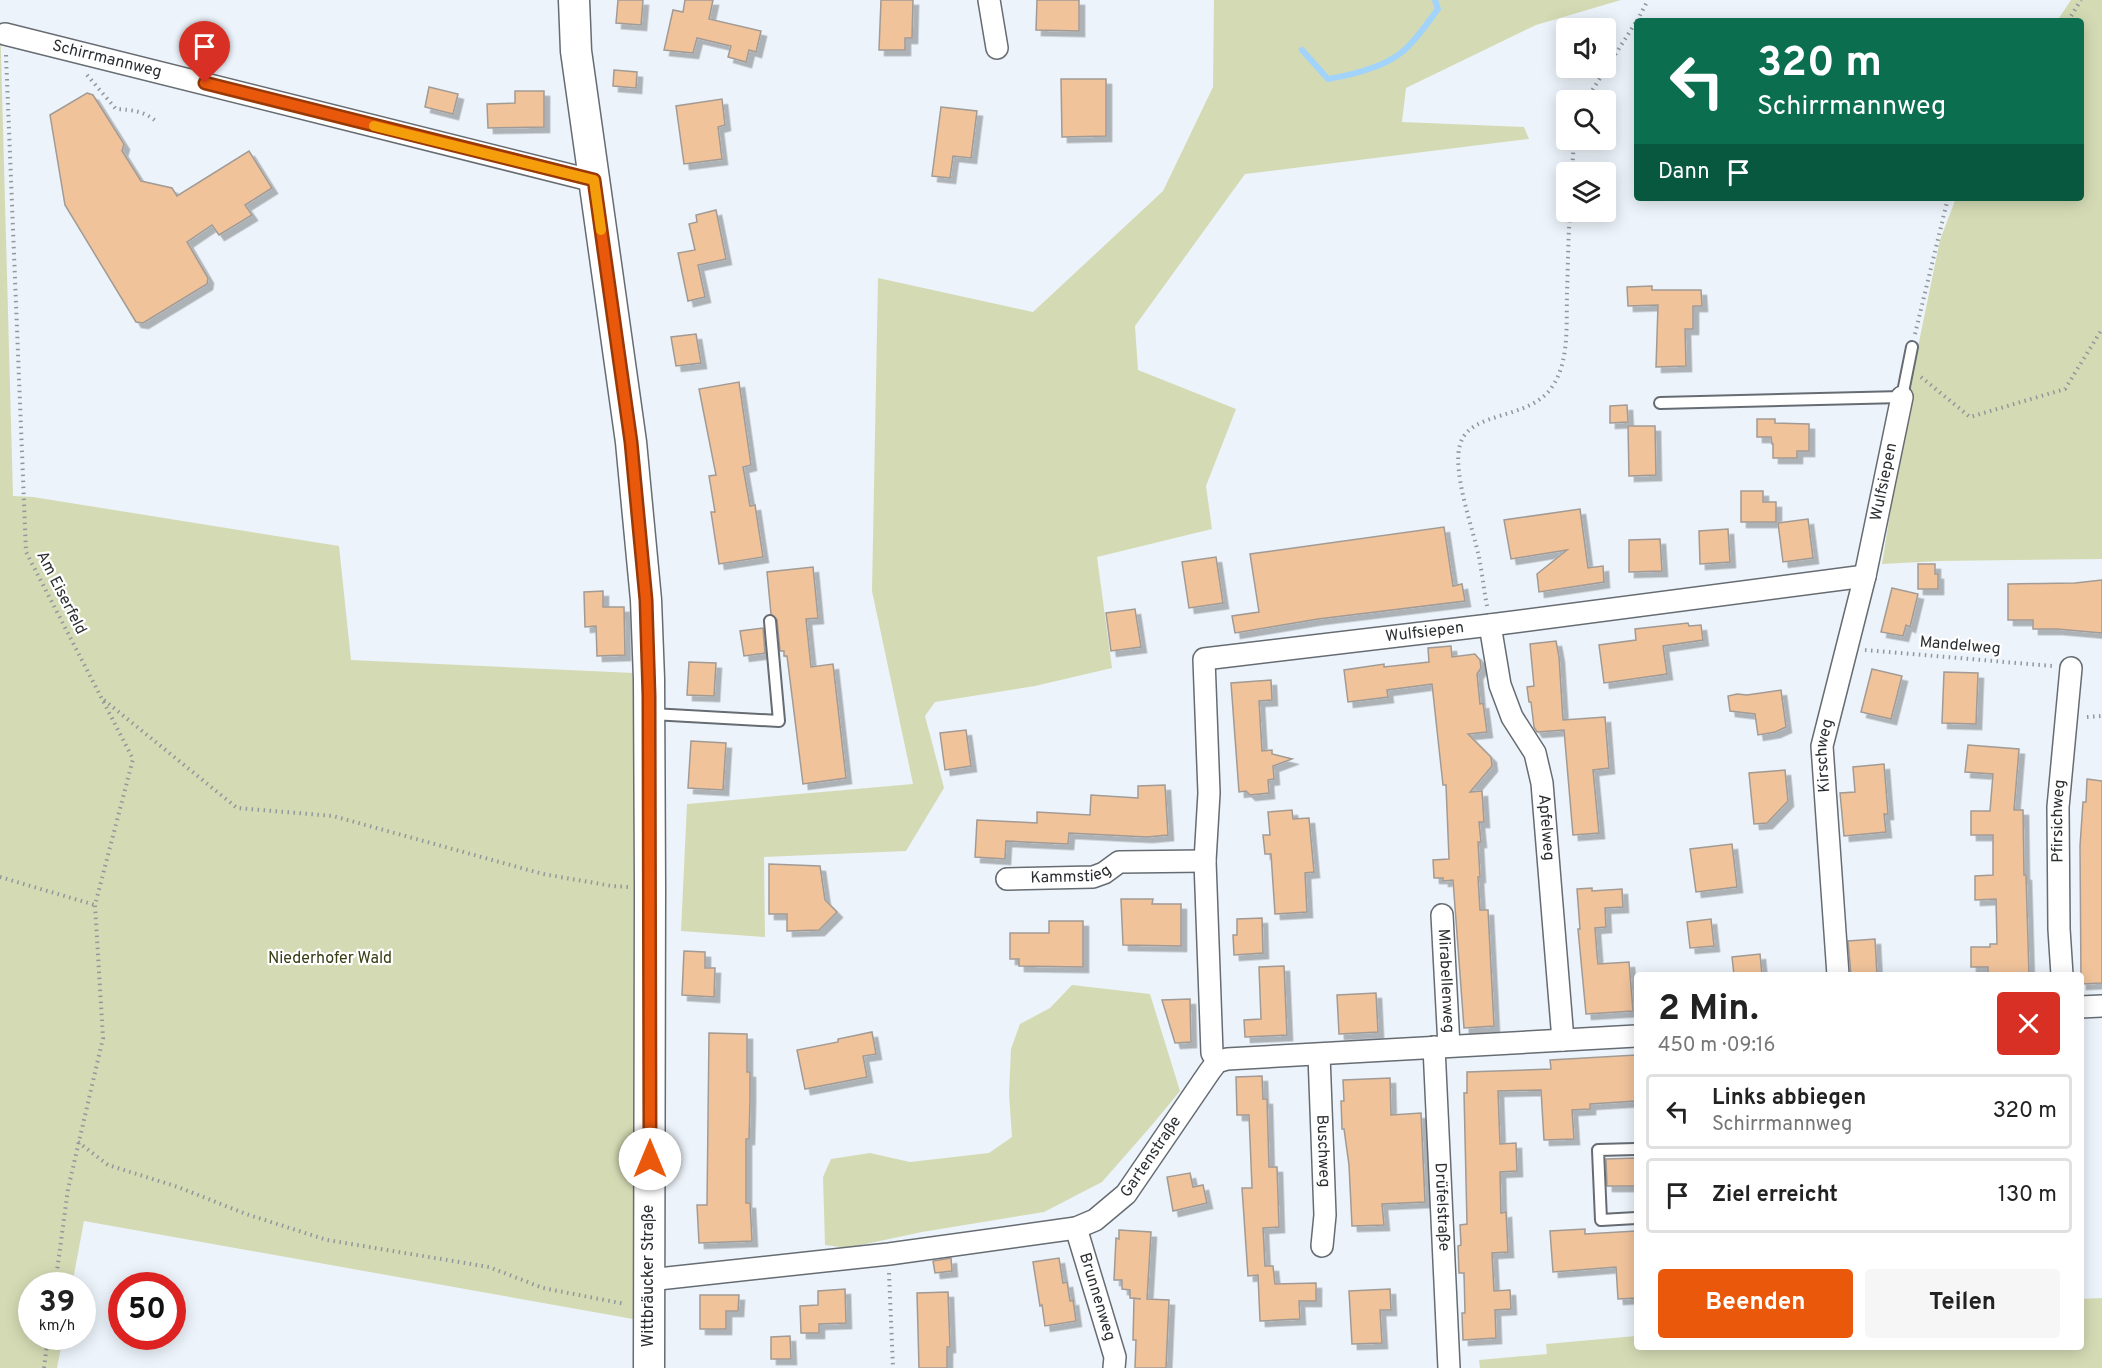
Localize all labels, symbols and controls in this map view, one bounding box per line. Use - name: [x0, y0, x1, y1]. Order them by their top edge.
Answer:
- map controls: [1556, 18, 1616, 222]
- button: sound: [1556, 18, 1616, 78]
- pin: [179, 21, 230, 83]
- icon: arrive: [188, 30, 221, 63]
- street label: Schirrmannweg: [50, 36, 164, 83]
- text: 320 m: [1757, 38, 1882, 91]
- icon: left: [1658, 42, 1736, 120]
- button: search: [1556, 90, 1616, 150]
- text: Schirrmannweg: [1757, 90, 1946, 124]
- icon: arrive: [1722, 156, 1755, 189]
- text: Dann: [1658, 159, 1710, 186]
- button: layers: [1556, 162, 1616, 222]
- street label: Wulfsiepen: [1867, 441, 1902, 523]
- street label: Am Eiserfeld: [31, 548, 91, 638]
- street label: Wulfsiepen: [1384, 618, 1465, 647]
- street label: Mandelweg: [1919, 632, 2001, 660]
- street label: Kirschweg: [1812, 717, 1838, 793]
- street label: Pfirsichweg: [2048, 779, 2071, 863]
- street label: Apfelweg: [1533, 793, 1558, 861]
- street label: Kammstieg: [1030, 861, 1116, 888]
- street label: Mirabellenweg: [1433, 928, 1458, 1034]
- park label: Niederhofer Wald: [268, 949, 392, 969]
- text: 2 Min.: [1658, 987, 1759, 1033]
- button: close: [1997, 992, 2060, 1055]
- text: 450 m · 09:16: [1658, 1033, 1775, 1059]
- text: Links abbiegen: [1712, 1085, 1866, 1112]
- icon: left: [1661, 1095, 1694, 1128]
- text: 320 m: [1993, 1098, 2057, 1125]
- street label: Gartenstraße: [1116, 1112, 1186, 1202]
- text: Schirrmannweg: [1712, 1112, 1852, 1138]
- street label: Buschweg: [1311, 1114, 1334, 1188]
- position arrow: [618, 1127, 682, 1191]
- street label: Drüfelstraße: [1429, 1162, 1454, 1252]
- icon: arrive: [1661, 1179, 1694, 1212]
- text: Ziel erreicht: [1712, 1182, 1838, 1209]
- text: 130 m: [1998, 1182, 2057, 1209]
- street label: Wittbräucker Straße: [639, 1205, 659, 1347]
- street label: Brunnenweg: [1074, 1250, 1120, 1343]
- button: Beenden: [1658, 1269, 1853, 1338]
- button: Teilen: [1865, 1269, 2060, 1338]
- speed limit sign: 50: [108, 1272, 186, 1350]
- text: 39: [39, 1285, 75, 1322]
- text: km/h: [39, 1317, 75, 1336]

